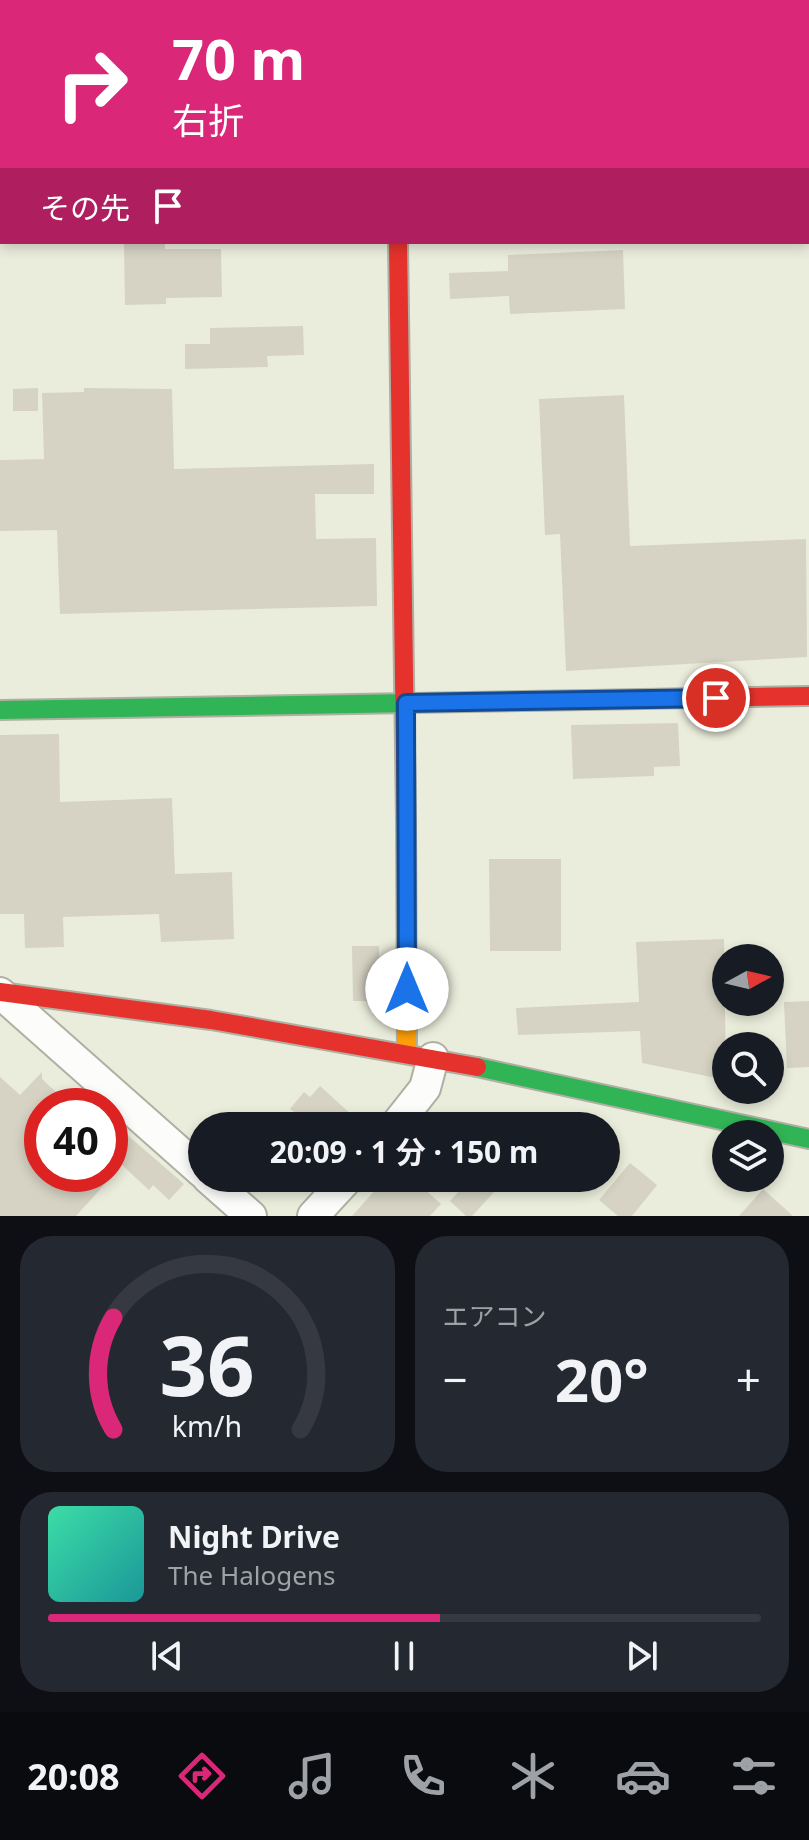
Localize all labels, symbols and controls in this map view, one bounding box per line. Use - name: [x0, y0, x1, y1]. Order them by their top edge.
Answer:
- text: 70 m: [172, 20, 305, 96]
- icon: right: [40, 32, 144, 136]
- text: 右折: [172, 96, 244, 145]
- icon: arrive: [146, 184, 190, 228]
- text: その先: [40, 187, 130, 228]
- pin: [682, 664, 750, 732]
- icon: arrive: [694, 676, 738, 720]
- north arrow: [712, 944, 784, 1016]
- map controls: [712, 944, 784, 1192]
- position arrow: [365, 947, 449, 1031]
- button: search: [712, 1032, 784, 1104]
- speed limit sign: 40: [24, 1088, 128, 1192]
- button: layers: [712, 1120, 784, 1192]
- text: 20:09 · 1 分 · 150 m: [270, 1131, 538, 1172]
- text: エアコン: [443, 1298, 547, 1334]
- text: 36: [160, 1307, 255, 1420]
- text: 20°: [555, 1338, 649, 1420]
- text: −: [443, 1349, 468, 1409]
- text: +: [736, 1349, 761, 1409]
- text: km/h: [172, 1406, 242, 1445]
- text: Night Drive: [168, 1516, 340, 1557]
- text: The Halogens: [168, 1557, 335, 1593]
- icon: previous: [145, 1634, 189, 1678]
- icon: pause: [382, 1634, 426, 1678]
- icon: next: [620, 1634, 664, 1678]
- icon: directions: [174, 1748, 230, 1804]
- icon: music: [284, 1748, 340, 1804]
- icon: phone: [395, 1748, 451, 1804]
- icon: climate: [505, 1748, 561, 1804]
- icon: car: [615, 1748, 671, 1804]
- icon: filters: [726, 1748, 782, 1804]
- text: 20:08: [27, 1752, 120, 1801]

